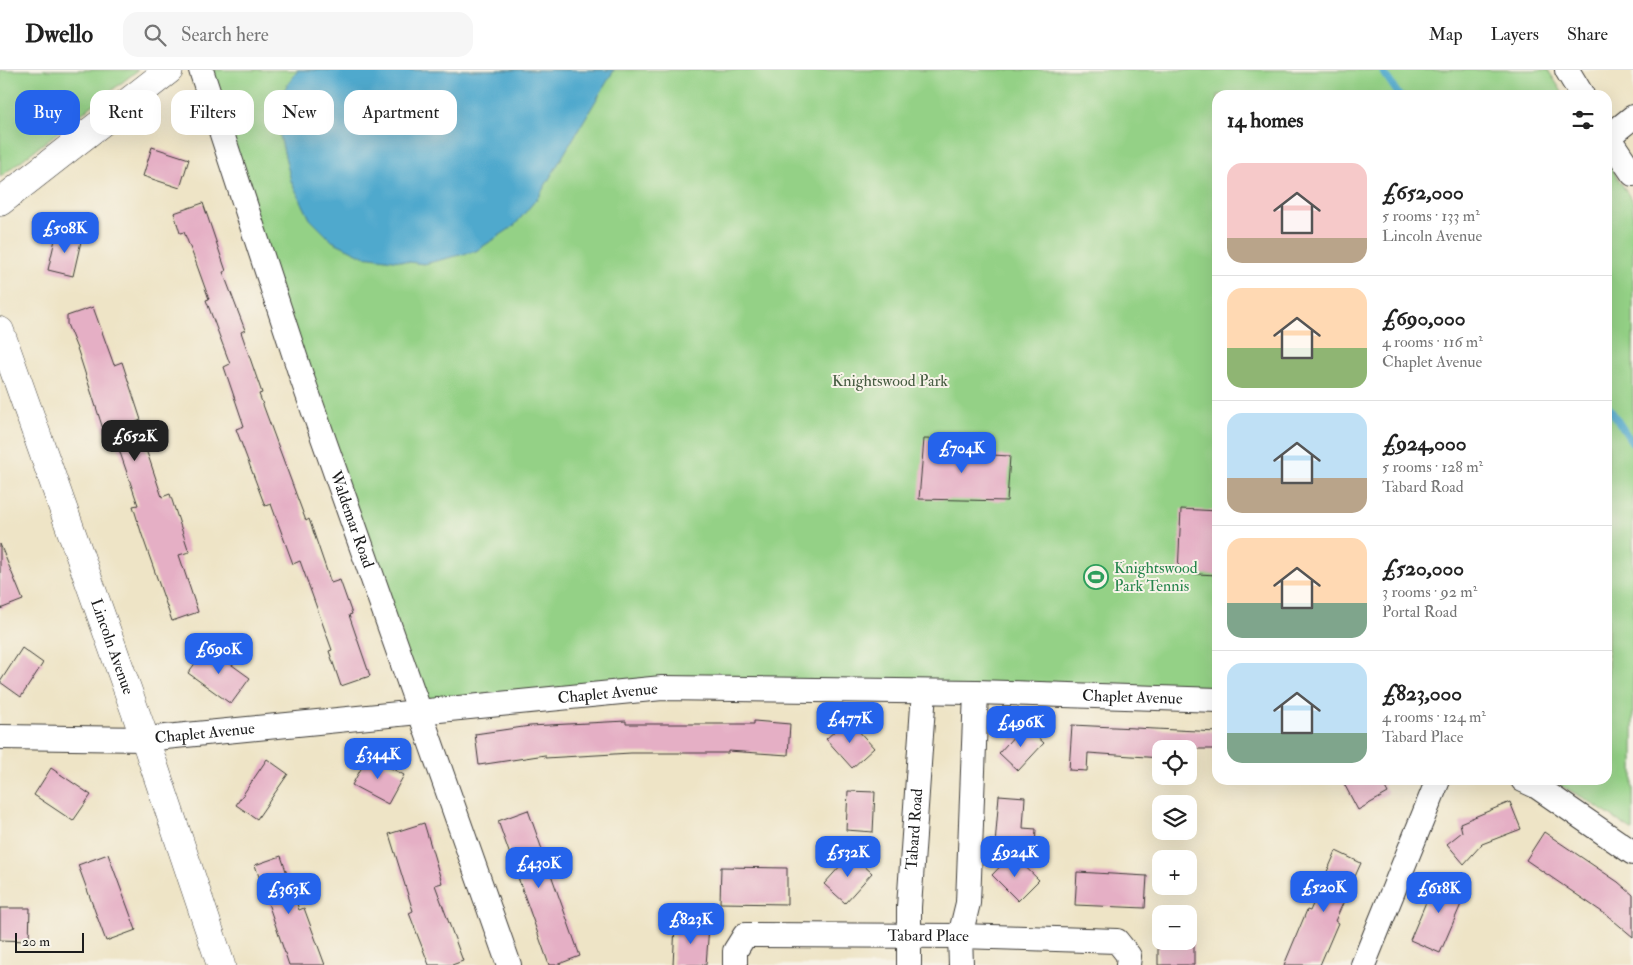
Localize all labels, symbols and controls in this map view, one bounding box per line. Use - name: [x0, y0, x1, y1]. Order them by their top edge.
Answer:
- search box: [123, 12, 473, 57]
- text: Dwello: [25, 19, 93, 50]
- icon: search: [141, 21, 169, 49]
- text: Search here: [181, 23, 269, 47]
- text: Map: [1429, 23, 1463, 46]
- text: Layers: [1491, 23, 1539, 46]
- text: Share: [1567, 23, 1608, 46]
- chip: Buy: [15, 90, 80, 135]
- chip: Rent: [90, 90, 161, 135]
- chip: Filters: [171, 90, 254, 135]
- chip: New: [264, 90, 334, 135]
- chip: Apartment: [344, 90, 457, 135]
- icon: filters: [1569, 106, 1597, 134]
- text: 14 homes: [1227, 107, 1304, 134]
- text: £652,000: [1382, 179, 1464, 206]
- icon: home: [1267, 183, 1327, 243]
- text: 5 rooms · 133 m²: [1382, 206, 1480, 226]
- pin: £508K: [30, 212, 100, 254]
- text: £508K: [43, 218, 87, 238]
- text: Lincoln Avenue: [1382, 226, 1482, 246]
- text: £690,000: [1382, 305, 1466, 332]
- icon: home: [1267, 308, 1327, 368]
- text: 4 rooms · 116 m²: [1382, 332, 1483, 352]
- text: Chaplet Avenue: [1382, 352, 1482, 372]
- park label: Knightswood Park: [832, 371, 948, 391]
- pin: £652K: [100, 420, 170, 462]
- text: £652K: [112, 426, 158, 446]
- text: £924,000: [1382, 430, 1467, 457]
- pin: £704K: [927, 432, 997, 474]
- icon: home: [1267, 433, 1327, 493]
- text: £704K: [939, 438, 985, 458]
- text: 5 rooms · 128 m²: [1382, 457, 1483, 477]
- street label: Waldemar Road: [325, 467, 378, 571]
- text: Tabard Road: [1382, 477, 1464, 497]
- text: £520,000: [1382, 555, 1464, 582]
- place label: Knightswood Park Tennis: [1114, 558, 1198, 596]
- icon: home: [1267, 558, 1327, 618]
- sports icon: Knightswood Park Tennis: [1083, 564, 1109, 590]
- text: 3 rooms · 92 m²: [1382, 582, 1477, 602]
- street label: Lincoln Avenue: [86, 596, 138, 698]
- text: Portal Road: [1382, 602, 1457, 622]
- pin: £690K: [184, 632, 254, 675]
- text: £690K: [196, 639, 242, 659]
- street label: Chaplet Avenue: [557, 678, 659, 708]
- text: £823,000: [1382, 680, 1462, 707]
- icon: home: [1267, 683, 1327, 743]
- street label: Chaplet Avenue: [1082, 686, 1183, 709]
- pin: £477K: [815, 702, 885, 744]
- pin: £496K: [986, 706, 1056, 748]
- text: 4 rooms · 124 m²: [1382, 707, 1486, 727]
- text: £477K: [828, 708, 872, 728]
- text: £496K: [998, 712, 1044, 732]
- street label: Chaplet Avenue: [154, 718, 256, 748]
- text: Tabard Place: [1382, 727, 1463, 747]
- pin: £344K: [343, 738, 413, 780]
- map controls: [1152, 740, 1197, 950]
- button: locate: [1152, 740, 1197, 785]
- text: £344K: [355, 744, 401, 764]
- street label: Tabard Road: [902, 788, 927, 871]
- button: layers: [1152, 795, 1197, 840]
- pin: £532K: [813, 836, 883, 878]
- pin: £924K: [980, 836, 1050, 878]
- text: £532K: [826, 842, 870, 862]
- text: £924K: [992, 842, 1038, 862]
- pin: £430K: [504, 846, 574, 889]
- button: +: [1152, 850, 1197, 895]
- text: £430K: [517, 853, 561, 873]
- pin: £520K: [1289, 870, 1359, 913]
- pin: £363K: [254, 872, 324, 915]
- pin: £618K: [1404, 872, 1474, 914]
- text: £520K: [1301, 877, 1347, 897]
- text: £618K: [1417, 878, 1461, 898]
- text: £363K: [268, 879, 310, 899]
- pin: £823K: [656, 902, 726, 945]
- button: −: [1152, 905, 1197, 950]
- text: £823K: [669, 909, 713, 929]
- street label: Tabard Place: [887, 926, 969, 946]
- scale bar: [15, 930, 84, 953]
- text: 20 m: [22, 933, 50, 950]

